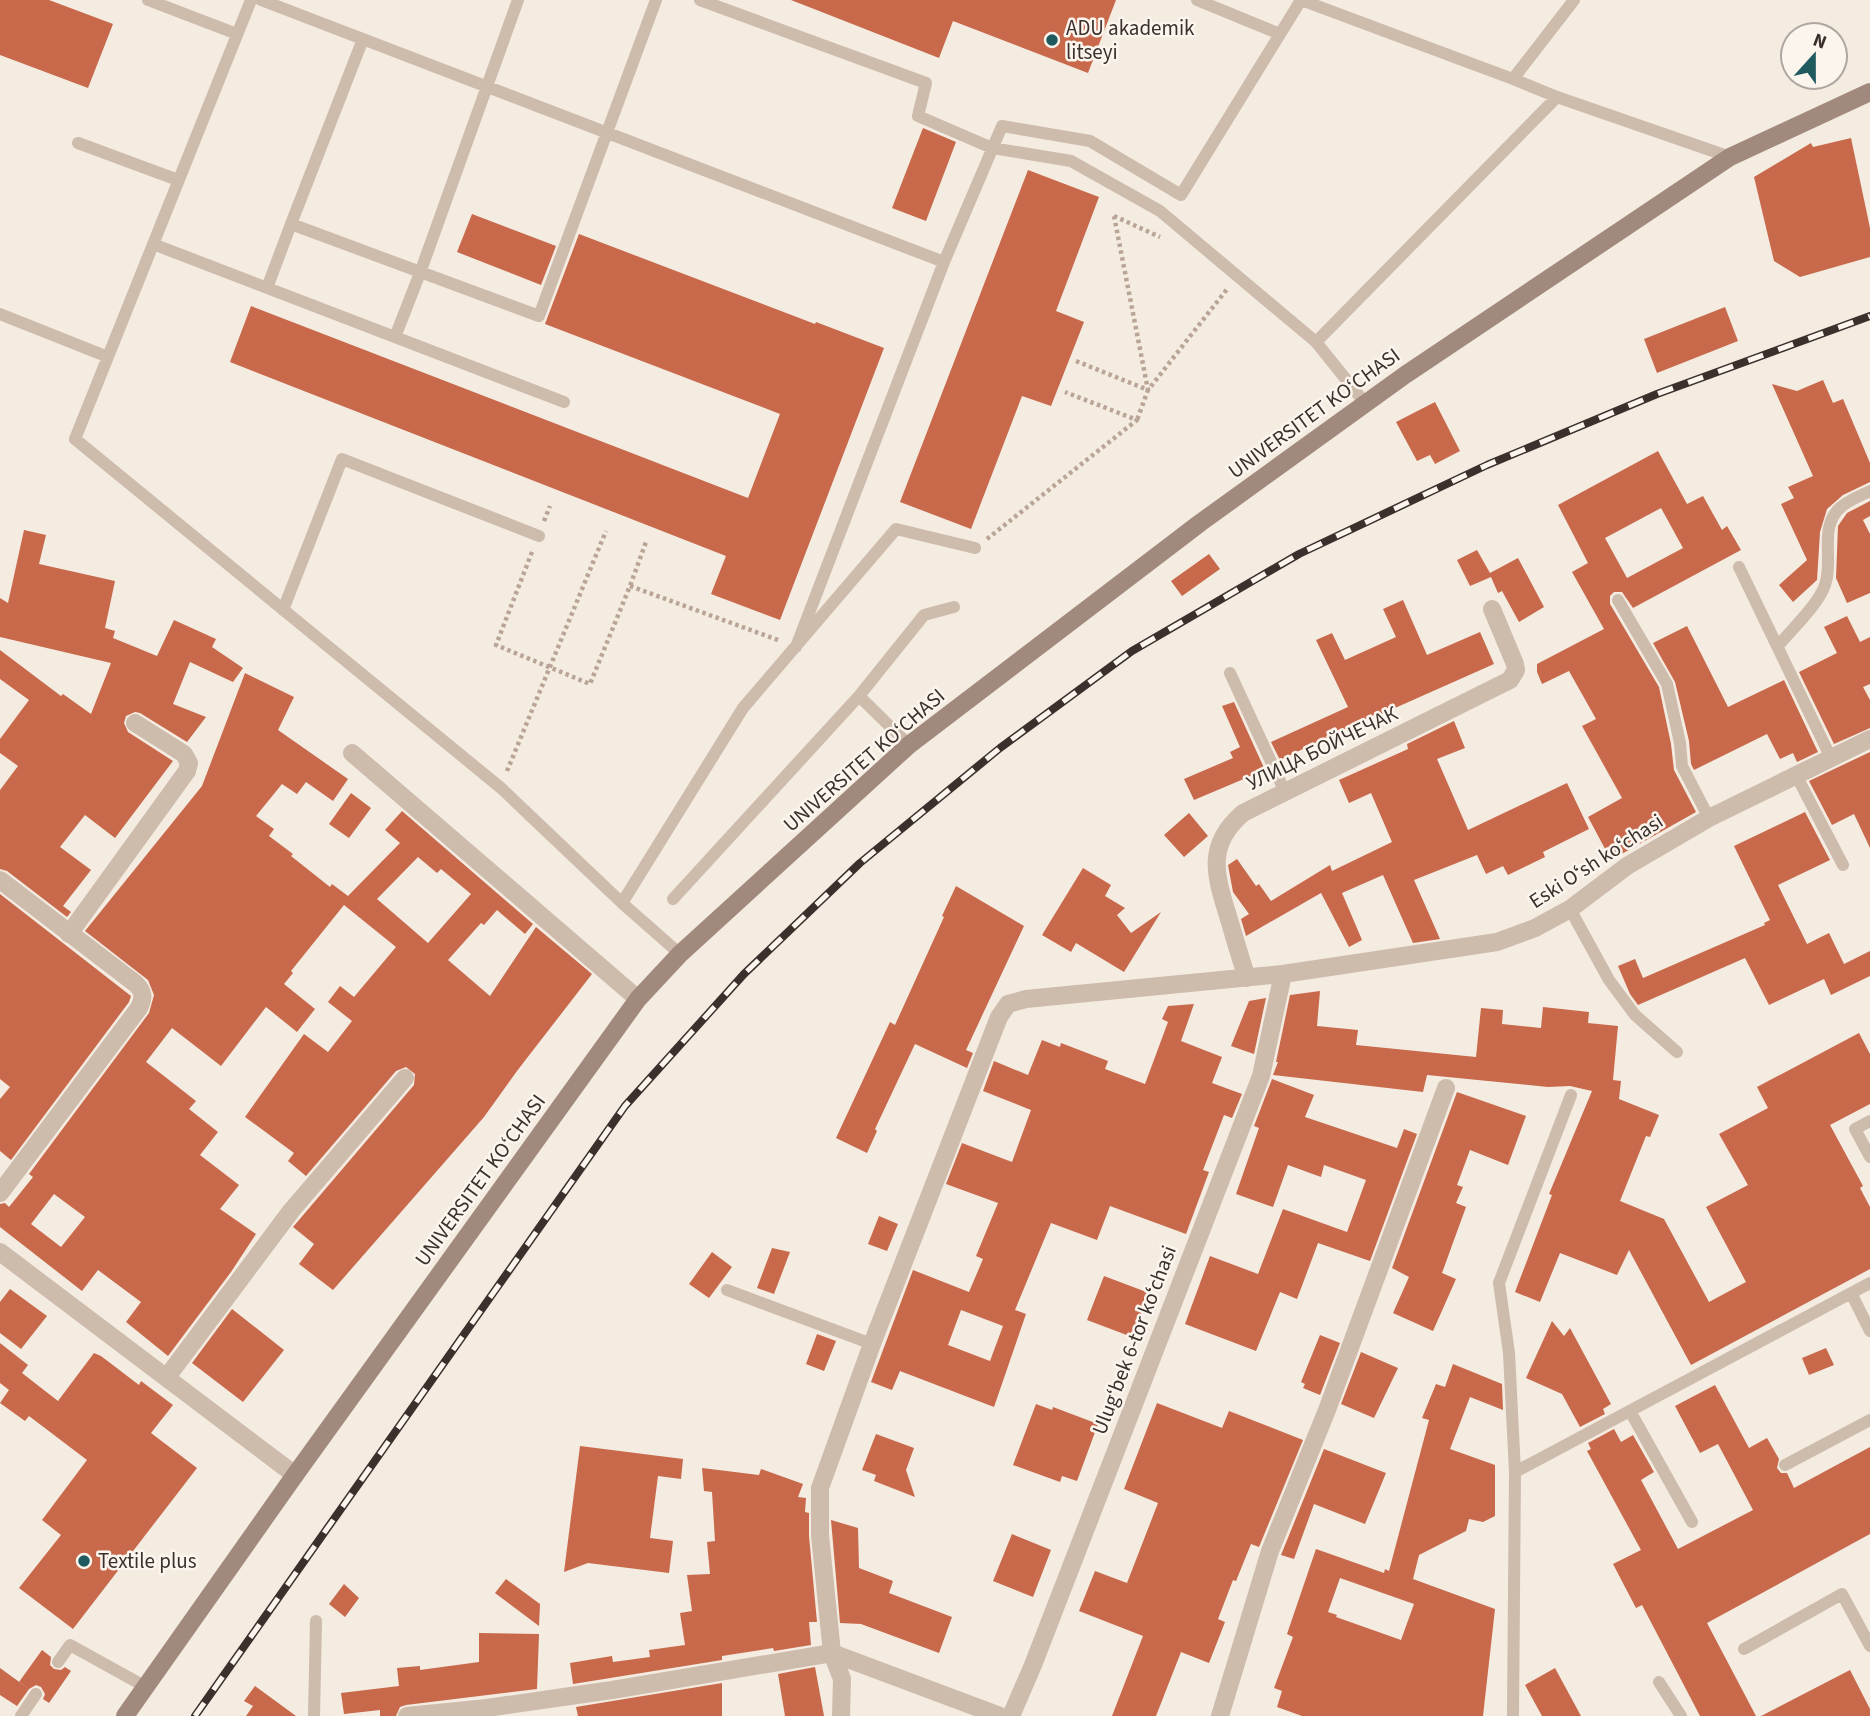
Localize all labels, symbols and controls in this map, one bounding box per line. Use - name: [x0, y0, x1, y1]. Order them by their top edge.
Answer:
- place label: ADU akademik litseyi: [1066, 13, 1195, 67]
- north arrow: [1779, 21, 1849, 91]
- text: N: [1809, 27, 1830, 56]
- marker: ADU akademik litseyi: [1044, 32, 1060, 48]
- street label: UNIVERSITET KО‘CHASI: [1222, 340, 1406, 486]
- street label: UNIVERSITET KО‘CHASI: [776, 681, 952, 839]
- street label: УЛИЦА БОЙЧЕЧАК: [1241, 698, 1404, 798]
- street label: Eski Oʻsh koʻchasi: [1523, 806, 1669, 916]
- street label: UNIVERSITET KО‘CHASI: [407, 1088, 553, 1272]
- street label: Ulug‘bek 6-tor koʻchasi: [1084, 1241, 1184, 1439]
- place label: Textile plus: [98, 1546, 197, 1576]
- marker: Textile plus: [76, 1553, 92, 1569]

